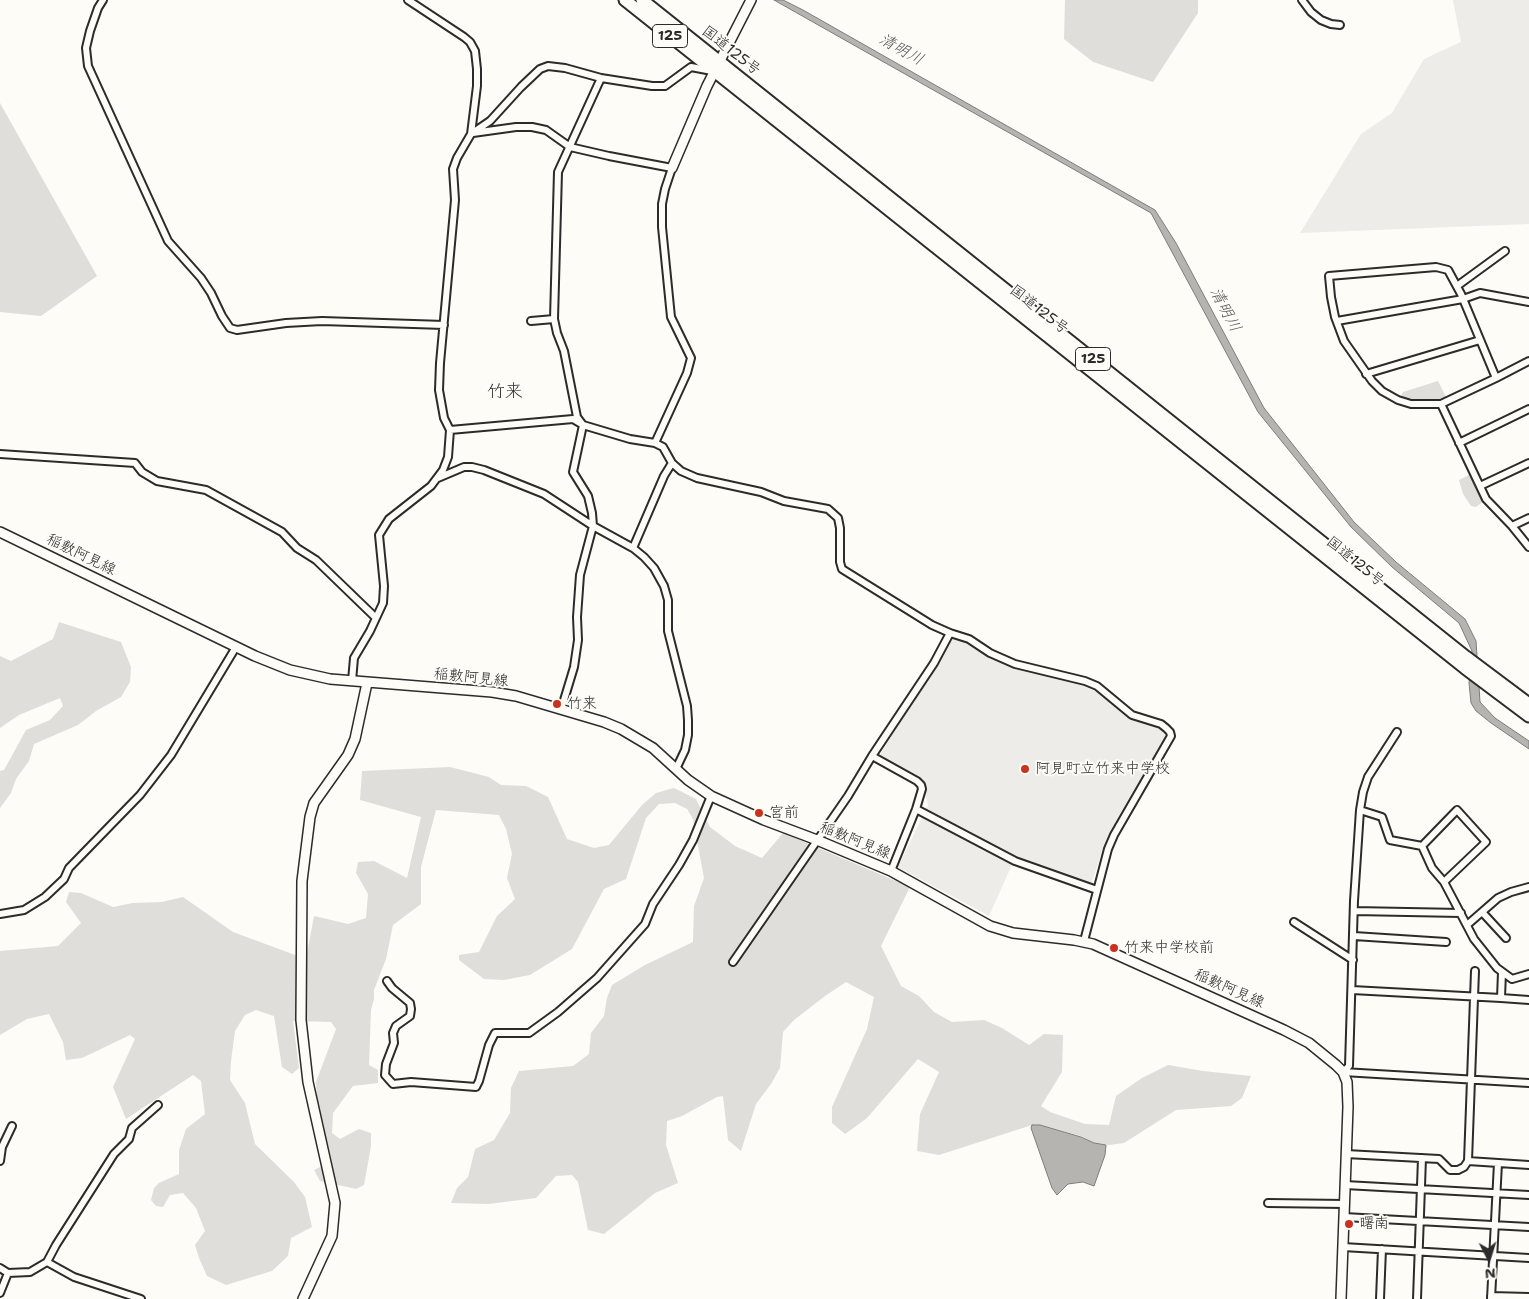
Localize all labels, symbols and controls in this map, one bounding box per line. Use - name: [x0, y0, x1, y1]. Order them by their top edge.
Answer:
- street label: 国道125号: [698, 22, 764, 80]
- road number: 125: [652, 24, 688, 48]
- water label: 清明川: [875, 30, 927, 70]
- street label: 国道125号: [1006, 281, 1072, 339]
- water label: 清明川: [1205, 284, 1245, 336]
- road number: 125: [1076, 348, 1110, 370]
- district label: 竹来: [487, 381, 523, 403]
- street label: 稲敷阿見線: [43, 530, 119, 580]
- street label: 国道125号: [1322, 533, 1388, 591]
- street label: 稲敷阿見線: [433, 665, 509, 691]
- place label: 竹来: [567, 695, 597, 713]
- marker: 竹来: [551, 698, 563, 710]
- place label: 阿見町立竹来中学校: [1035, 760, 1170, 778]
- marker: 阿見町立竹来中学校: [1019, 763, 1031, 775]
- place label: 宮前: [769, 804, 799, 822]
- marker: 宮前: [753, 807, 765, 819]
- street label: 稲敷阿見線: [817, 819, 893, 863]
- place label: 竹来中学校前: [1124, 939, 1214, 957]
- marker: 竹来中学校前: [1108, 942, 1120, 954]
- street label: 稲敷阿見線: [1191, 966, 1267, 1012]
- place label: 曙南: [1359, 1215, 1389, 1233]
- marker: 曙南: [1343, 1218, 1355, 1230]
- north arrow: [1464, 1234, 1514, 1284]
- text: N: [1484, 1264, 1497, 1283]

